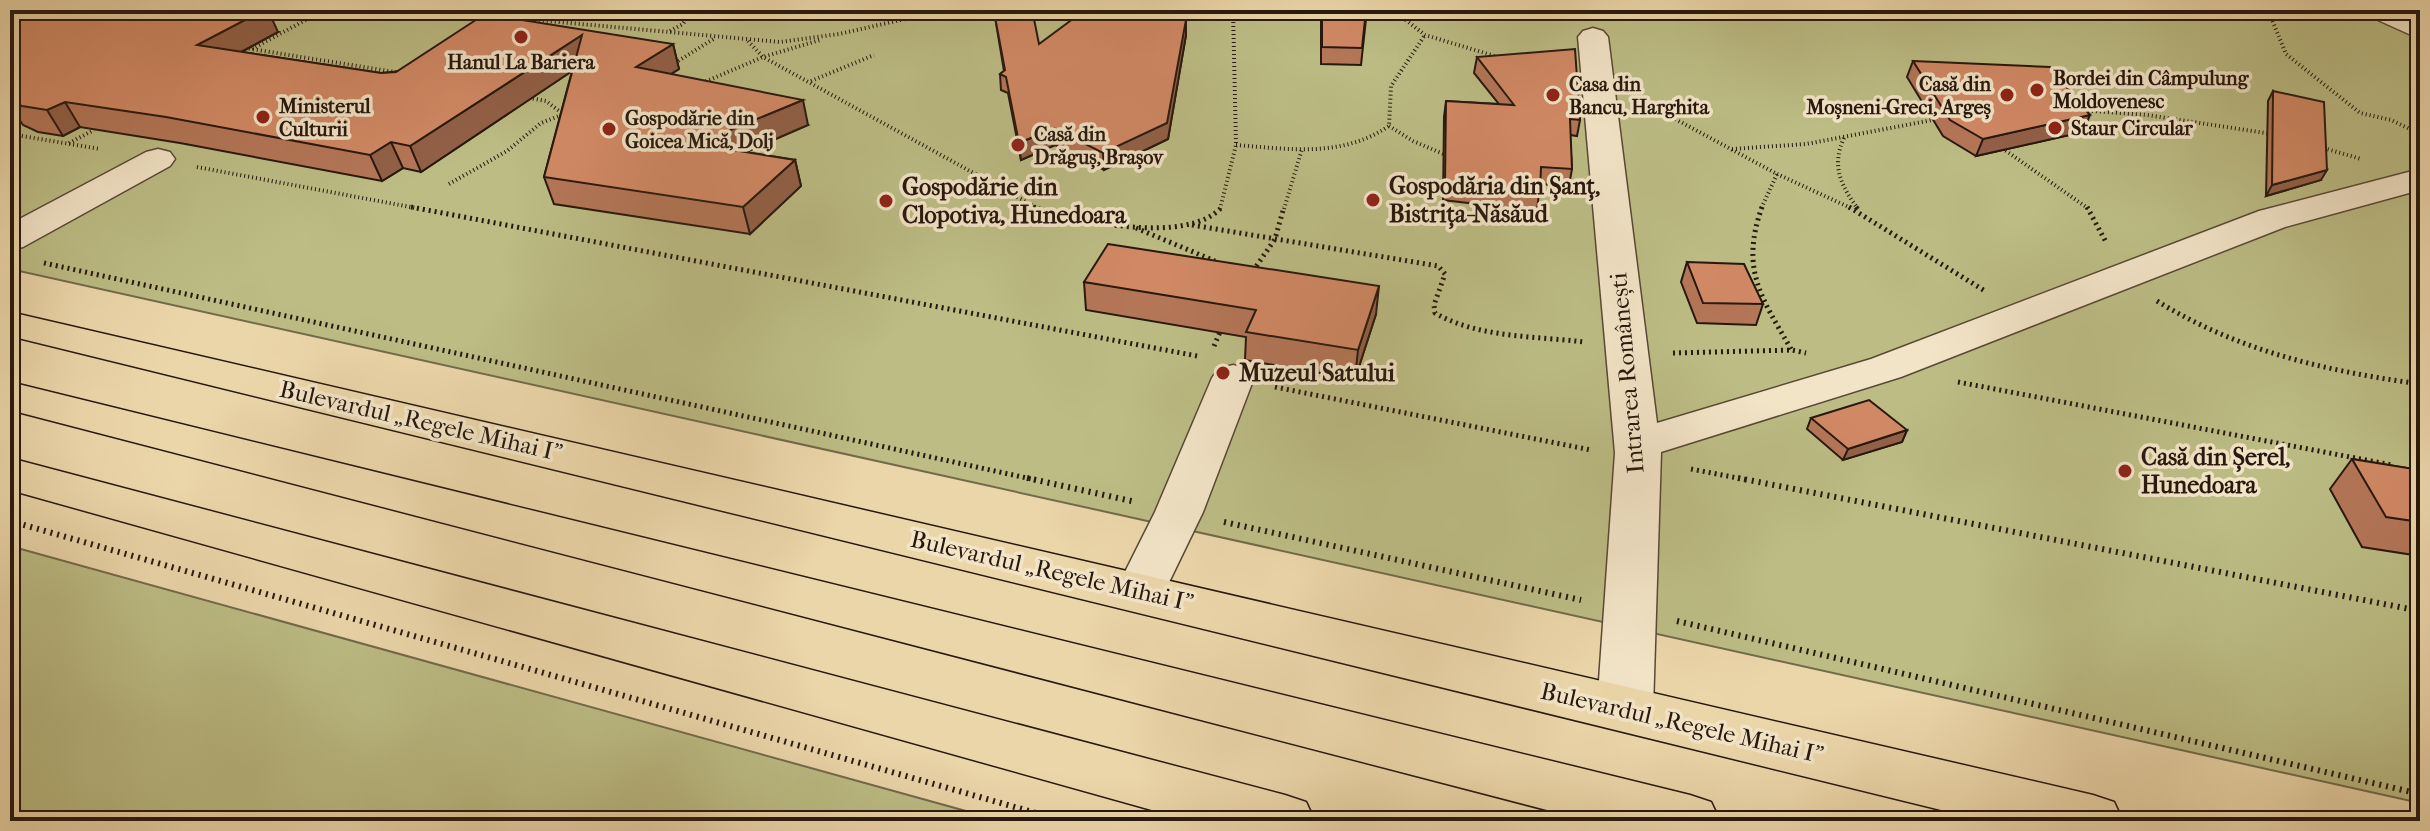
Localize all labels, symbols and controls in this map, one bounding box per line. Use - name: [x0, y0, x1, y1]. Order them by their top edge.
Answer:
- marker: Hanul La Bariera: [512, 28, 530, 46]
- place label: Hanul La Bariera: [447, 51, 595, 74]
- place label: Bordei din Câmpulung Moldovenesc: [2052, 67, 2250, 113]
- place label: Casa din Bancu, Harghita: [1569, 73, 1710, 119]
- place label: Casă din Moșneni-Greci, Argeș: [1805, 73, 1992, 120]
- marker: Bordei din Câmpulung Moldovenesc: [2028, 81, 2046, 99]
- marker: Casa din Bancu, Harghita: [1544, 86, 1562, 104]
- marker: Casă din Moșneni-Greci, Argeș: [1998, 86, 2016, 104]
- place label: Ministerul Culturii: [278, 95, 371, 141]
- place label: Gospodărie din Goicea Mică, Dolj: [625, 107, 774, 153]
- marker: Ministerul Culturii: [254, 108, 272, 126]
- place label: Staur Circular: [2071, 117, 2193, 140]
- marker: Staur Circular: [2046, 119, 2064, 137]
- marker: Gospodărie din Goicea Mică, Dolj: [600, 120, 618, 138]
- place label: Casă din Drăguș, Brașov: [1034, 123, 1164, 170]
- marker: Casă din Drăguș, Brașov: [1009, 136, 1027, 154]
- place label: Gospodăria din Șanț, Bistrița-Năsăud: [1389, 172, 1600, 229]
- place label: Gospodărie din Clopotiva, Hunedoara: [902, 173, 1127, 229]
- marker: Gospodăria din Șanț, Bistrița-Năsăud: [1364, 191, 1382, 209]
- marker: Gospodărie din Clopotiva, Hunedoara: [877, 192, 895, 210]
- street label: Intrarea Românești: [1604, 271, 1650, 475]
- place label: Muzeul Satului: [1239, 359, 1396, 387]
- marker: Muzeul Satului: [1214, 364, 1232, 382]
- street label: Bulevardul „Regele Mihai I”: [277, 375, 565, 467]
- place label: Casă din Șerel, Hunedoara: [2141, 443, 2290, 499]
- marker: Casă din Șerel, Hunedoara: [2116, 462, 2134, 480]
- street label: Bulevardul „Regele Mihai I”: [908, 525, 1196, 617]
- street label: Bulevardul „Regele Mihai I”: [1538, 677, 1826, 769]

